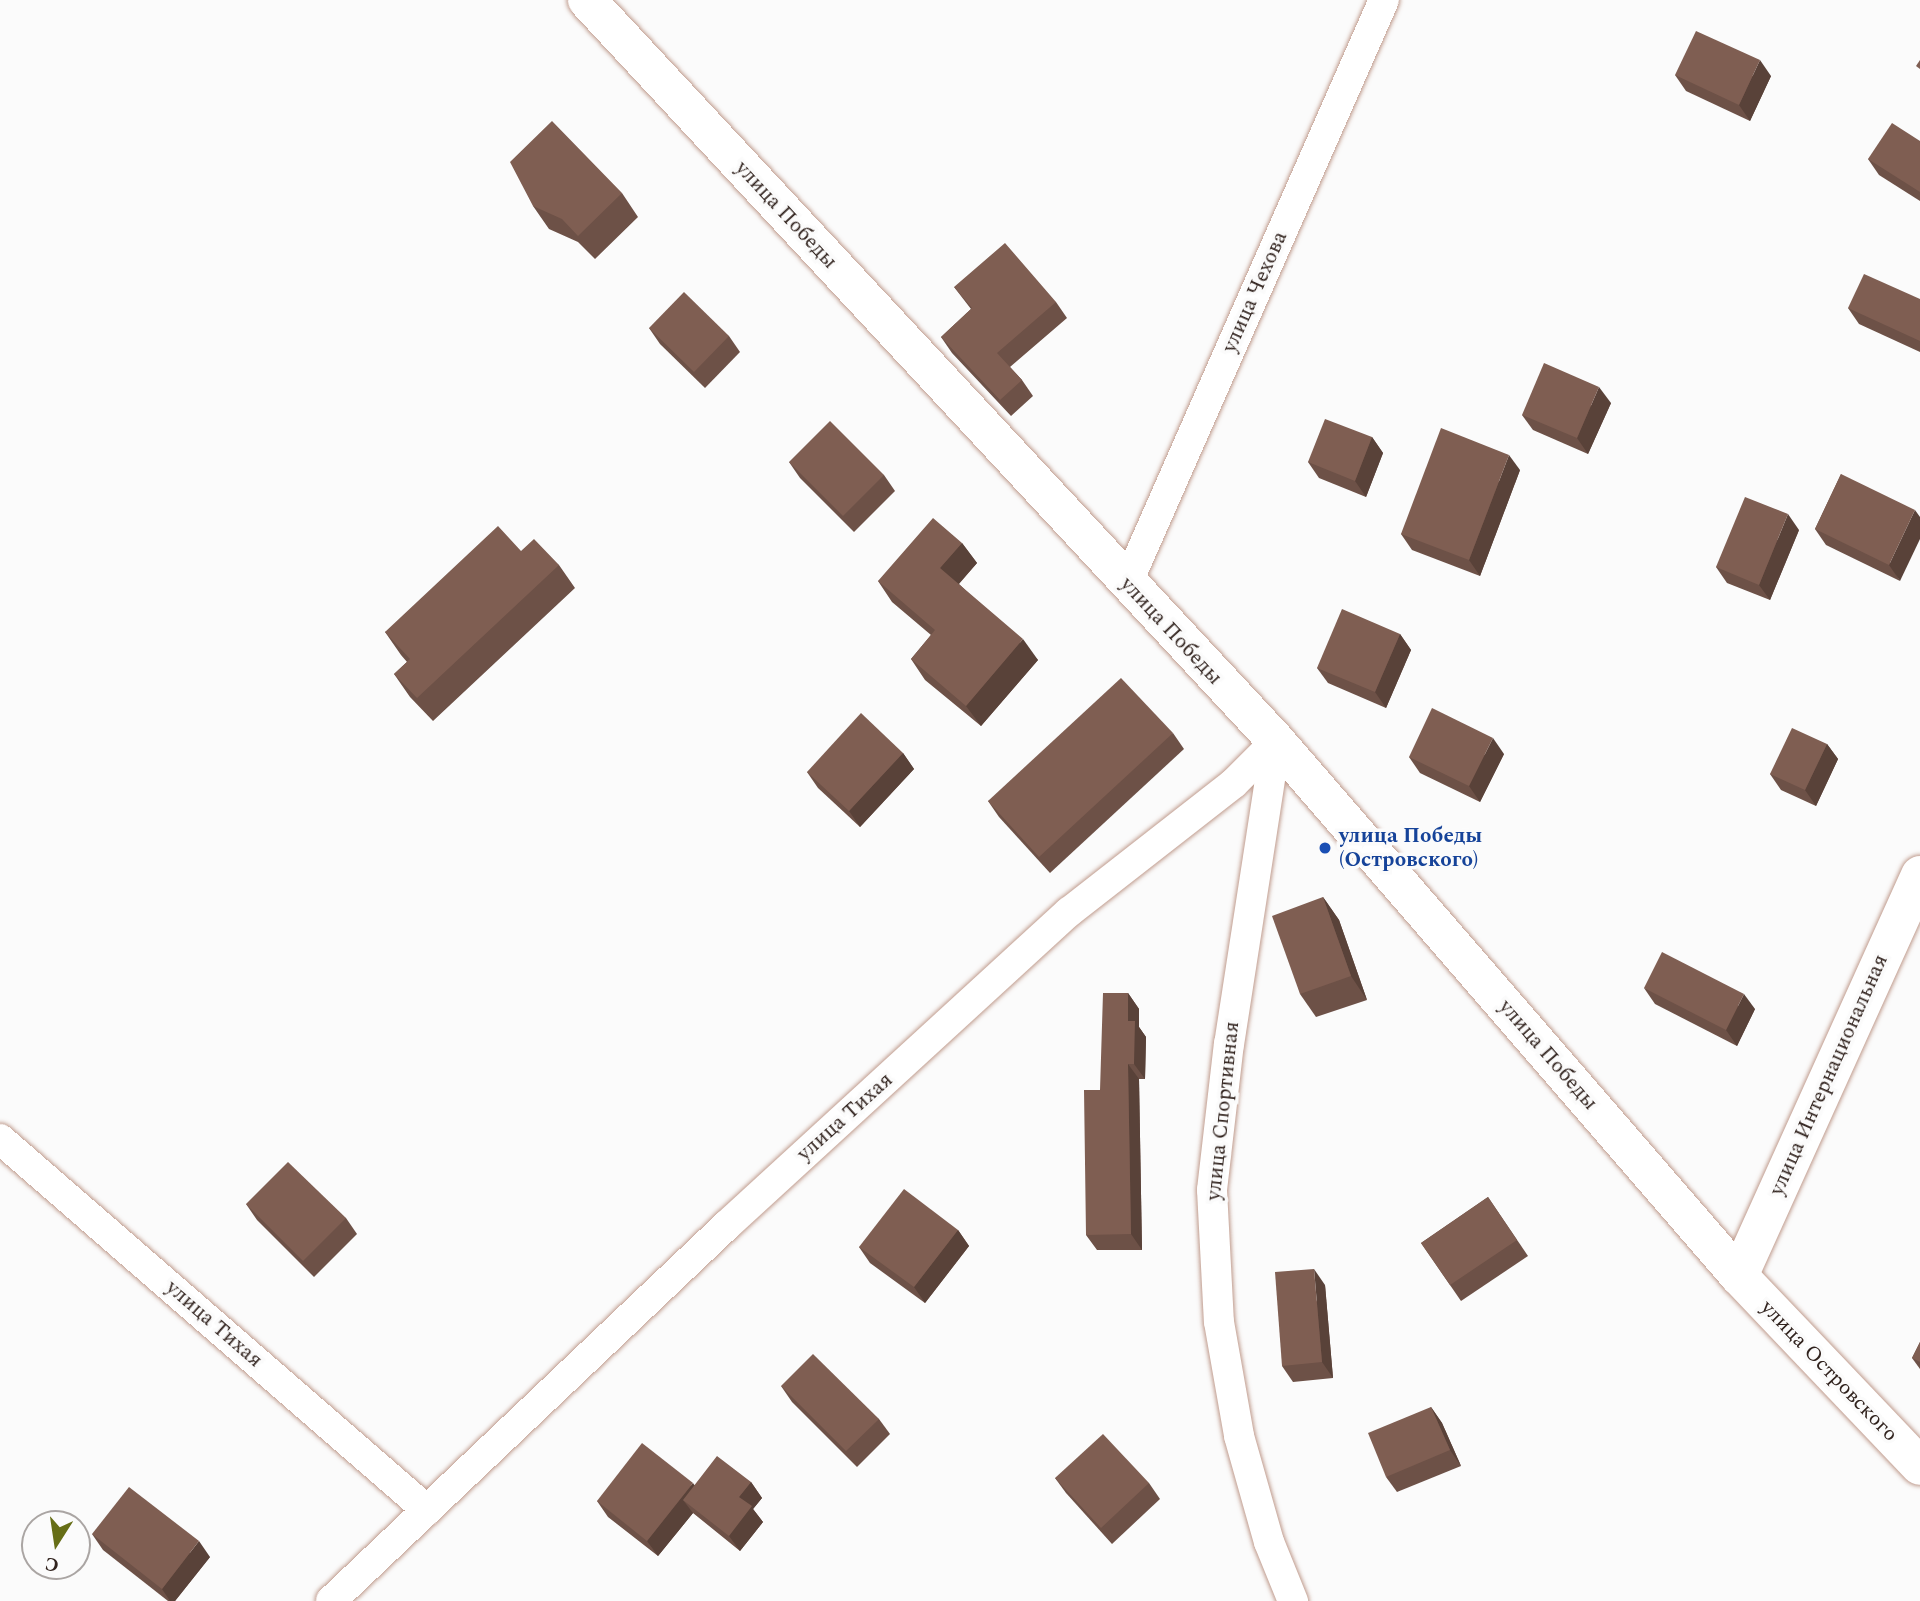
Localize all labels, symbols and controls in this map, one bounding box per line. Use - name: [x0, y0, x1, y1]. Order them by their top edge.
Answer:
- street label: улица Победы: [730, 156, 842, 274]
- street label: улица Чехова: [1217, 227, 1293, 357]
- street label: улица Победы: [1115, 572, 1227, 690]
- place label: улица Победы (Островского): [1339, 823, 1482, 873]
- marker: улица Победы (Островского): [1317, 840, 1333, 856]
- street label: улица Интернациональная: [1764, 951, 1894, 1199]
- street label: улица Победы: [1493, 995, 1603, 1115]
- street label: улица Спортивная: [1201, 1020, 1245, 1202]
- street label: улица Тихая: [792, 1068, 898, 1166]
- street label: улица Тихая: [160, 1275, 268, 1373]
- street label: улица Островского: [1755, 1295, 1903, 1447]
- north arrow: [21, 1510, 91, 1580]
- text: С: [42, 1548, 62, 1580]

